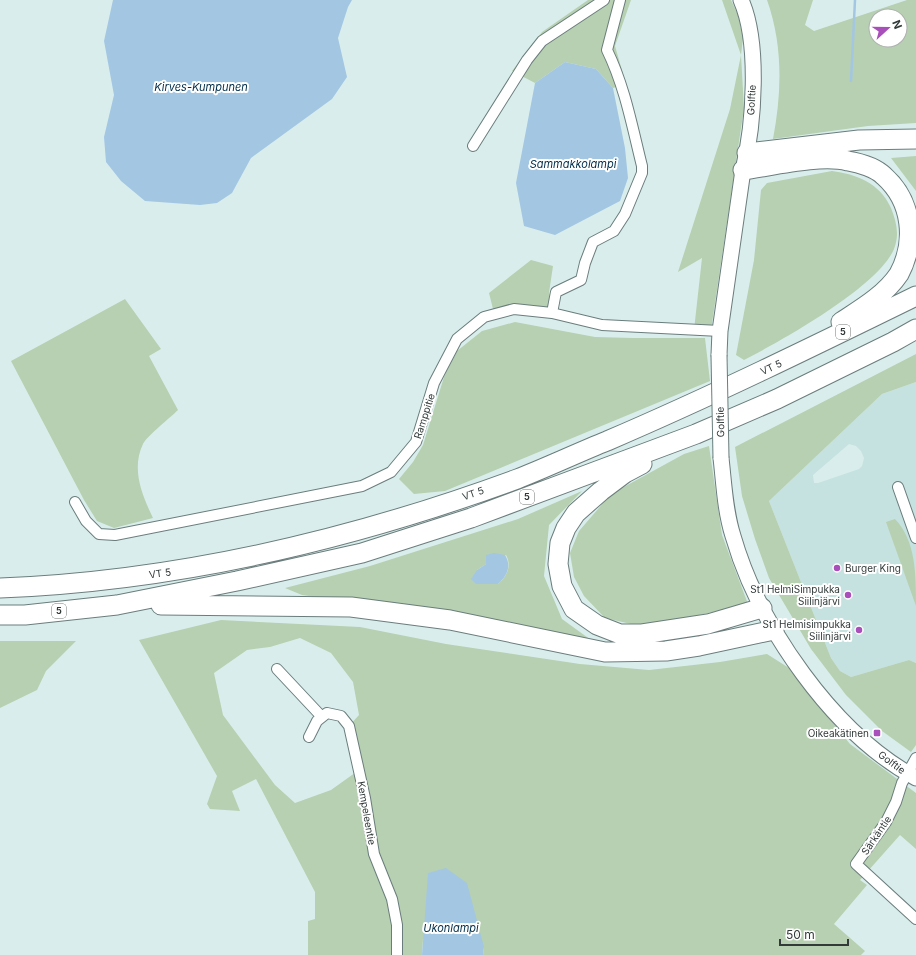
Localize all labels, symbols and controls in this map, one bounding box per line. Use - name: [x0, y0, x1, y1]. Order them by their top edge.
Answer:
- north arrow: [868, 8, 908, 48]
- text: N: [889, 18, 905, 31]
- water label: Kirves-Kumpunen: [154, 80, 248, 94]
- street label: Golftie: [744, 84, 758, 116]
- water label: Sammakkolampi: [530, 157, 617, 171]
- road number: 5: [836, 325, 850, 339]
- street label: VT 5: [758, 357, 784, 377]
- street label: Ramppitie: [411, 392, 437, 440]
- street label: Golftie: [714, 406, 726, 437]
- street label: VT 5: [461, 484, 485, 502]
- road number: 5: [520, 490, 534, 504]
- place label: Burger King: [845, 562, 901, 574]
- marker: Burger King: [832, 563, 842, 573]
- street label: VT 5: [148, 566, 172, 580]
- place label: St1 HelmiSimpukka Siilinjärvi: [750, 583, 840, 607]
- marker: St1 HelmiSimpukka Siilinjärvi: [843, 590, 853, 600]
- road number: 5: [52, 604, 66, 618]
- place label: St1 Helmisimpukka Siilinjärvi: [762, 618, 851, 642]
- marker: St1 Helmisimpukka Siilinjärvi: [854, 625, 864, 635]
- place label: Oikeakätinen: [808, 727, 869, 739]
- marker: Oikeakätinen: [872, 728, 882, 738]
- street label: Golftie: [876, 748, 908, 776]
- street label: Kempeleentie: [356, 780, 379, 846]
- street label: Särkäntie: [859, 813, 894, 857]
- water label: Ukonlampi: [423, 921, 479, 935]
- scale bar: [780, 921, 848, 947]
- text: 50 m: [786, 927, 815, 942]

